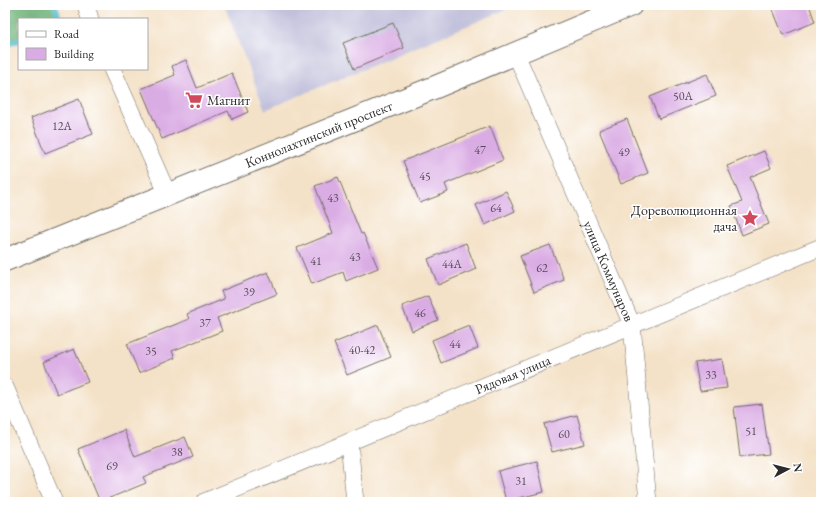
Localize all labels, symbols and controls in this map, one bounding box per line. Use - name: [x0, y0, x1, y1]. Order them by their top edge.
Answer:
- legend: [18, 18, 148, 70]
- text: Road: [54, 26, 80, 42]
- text: Building: [54, 46, 95, 62]
- house number: 50А: [673, 88, 694, 104]
- supermarket icon: Магнит: [184, 90, 204, 110]
- place label: Магнит: [207, 91, 251, 109]
- street label: Коннолахтинский проспект: [242, 96, 395, 172]
- house number: 12А: [52, 118, 73, 134]
- house number: 47: [474, 142, 486, 158]
- house number: 49: [618, 144, 630, 160]
- house number: 45: [419, 168, 431, 184]
- house number: 43: [327, 190, 339, 206]
- house number: 64: [490, 200, 502, 216]
- place label: Дореволюционная дача: [631, 201, 737, 235]
- place icon: Дореволюционная дача: [740, 208, 760, 228]
- street label: улица Коммунаров: [579, 218, 638, 324]
- house number: 43: [349, 249, 361, 265]
- house number: 41: [310, 253, 322, 269]
- house number: 44А: [442, 256, 463, 272]
- house number: 62: [536, 260, 548, 276]
- house number: 39: [243, 284, 255, 300]
- house number: 46: [414, 305, 426, 321]
- house number: 37: [199, 315, 211, 331]
- house number: 44: [449, 336, 461, 352]
- house number: 40-42: [349, 342, 375, 358]
- house number: 35: [145, 343, 157, 359]
- street label: Рядовая улица: [472, 351, 554, 398]
- house number: 33: [705, 367, 717, 383]
- house number: 51: [745, 423, 757, 439]
- house number: 60: [558, 426, 570, 442]
- house number: 38: [171, 444, 183, 460]
- north arrow: [768, 449, 808, 489]
- house number: 69: [106, 458, 118, 474]
- text: N: [790, 463, 805, 473]
- house number: 31: [515, 473, 527, 489]

